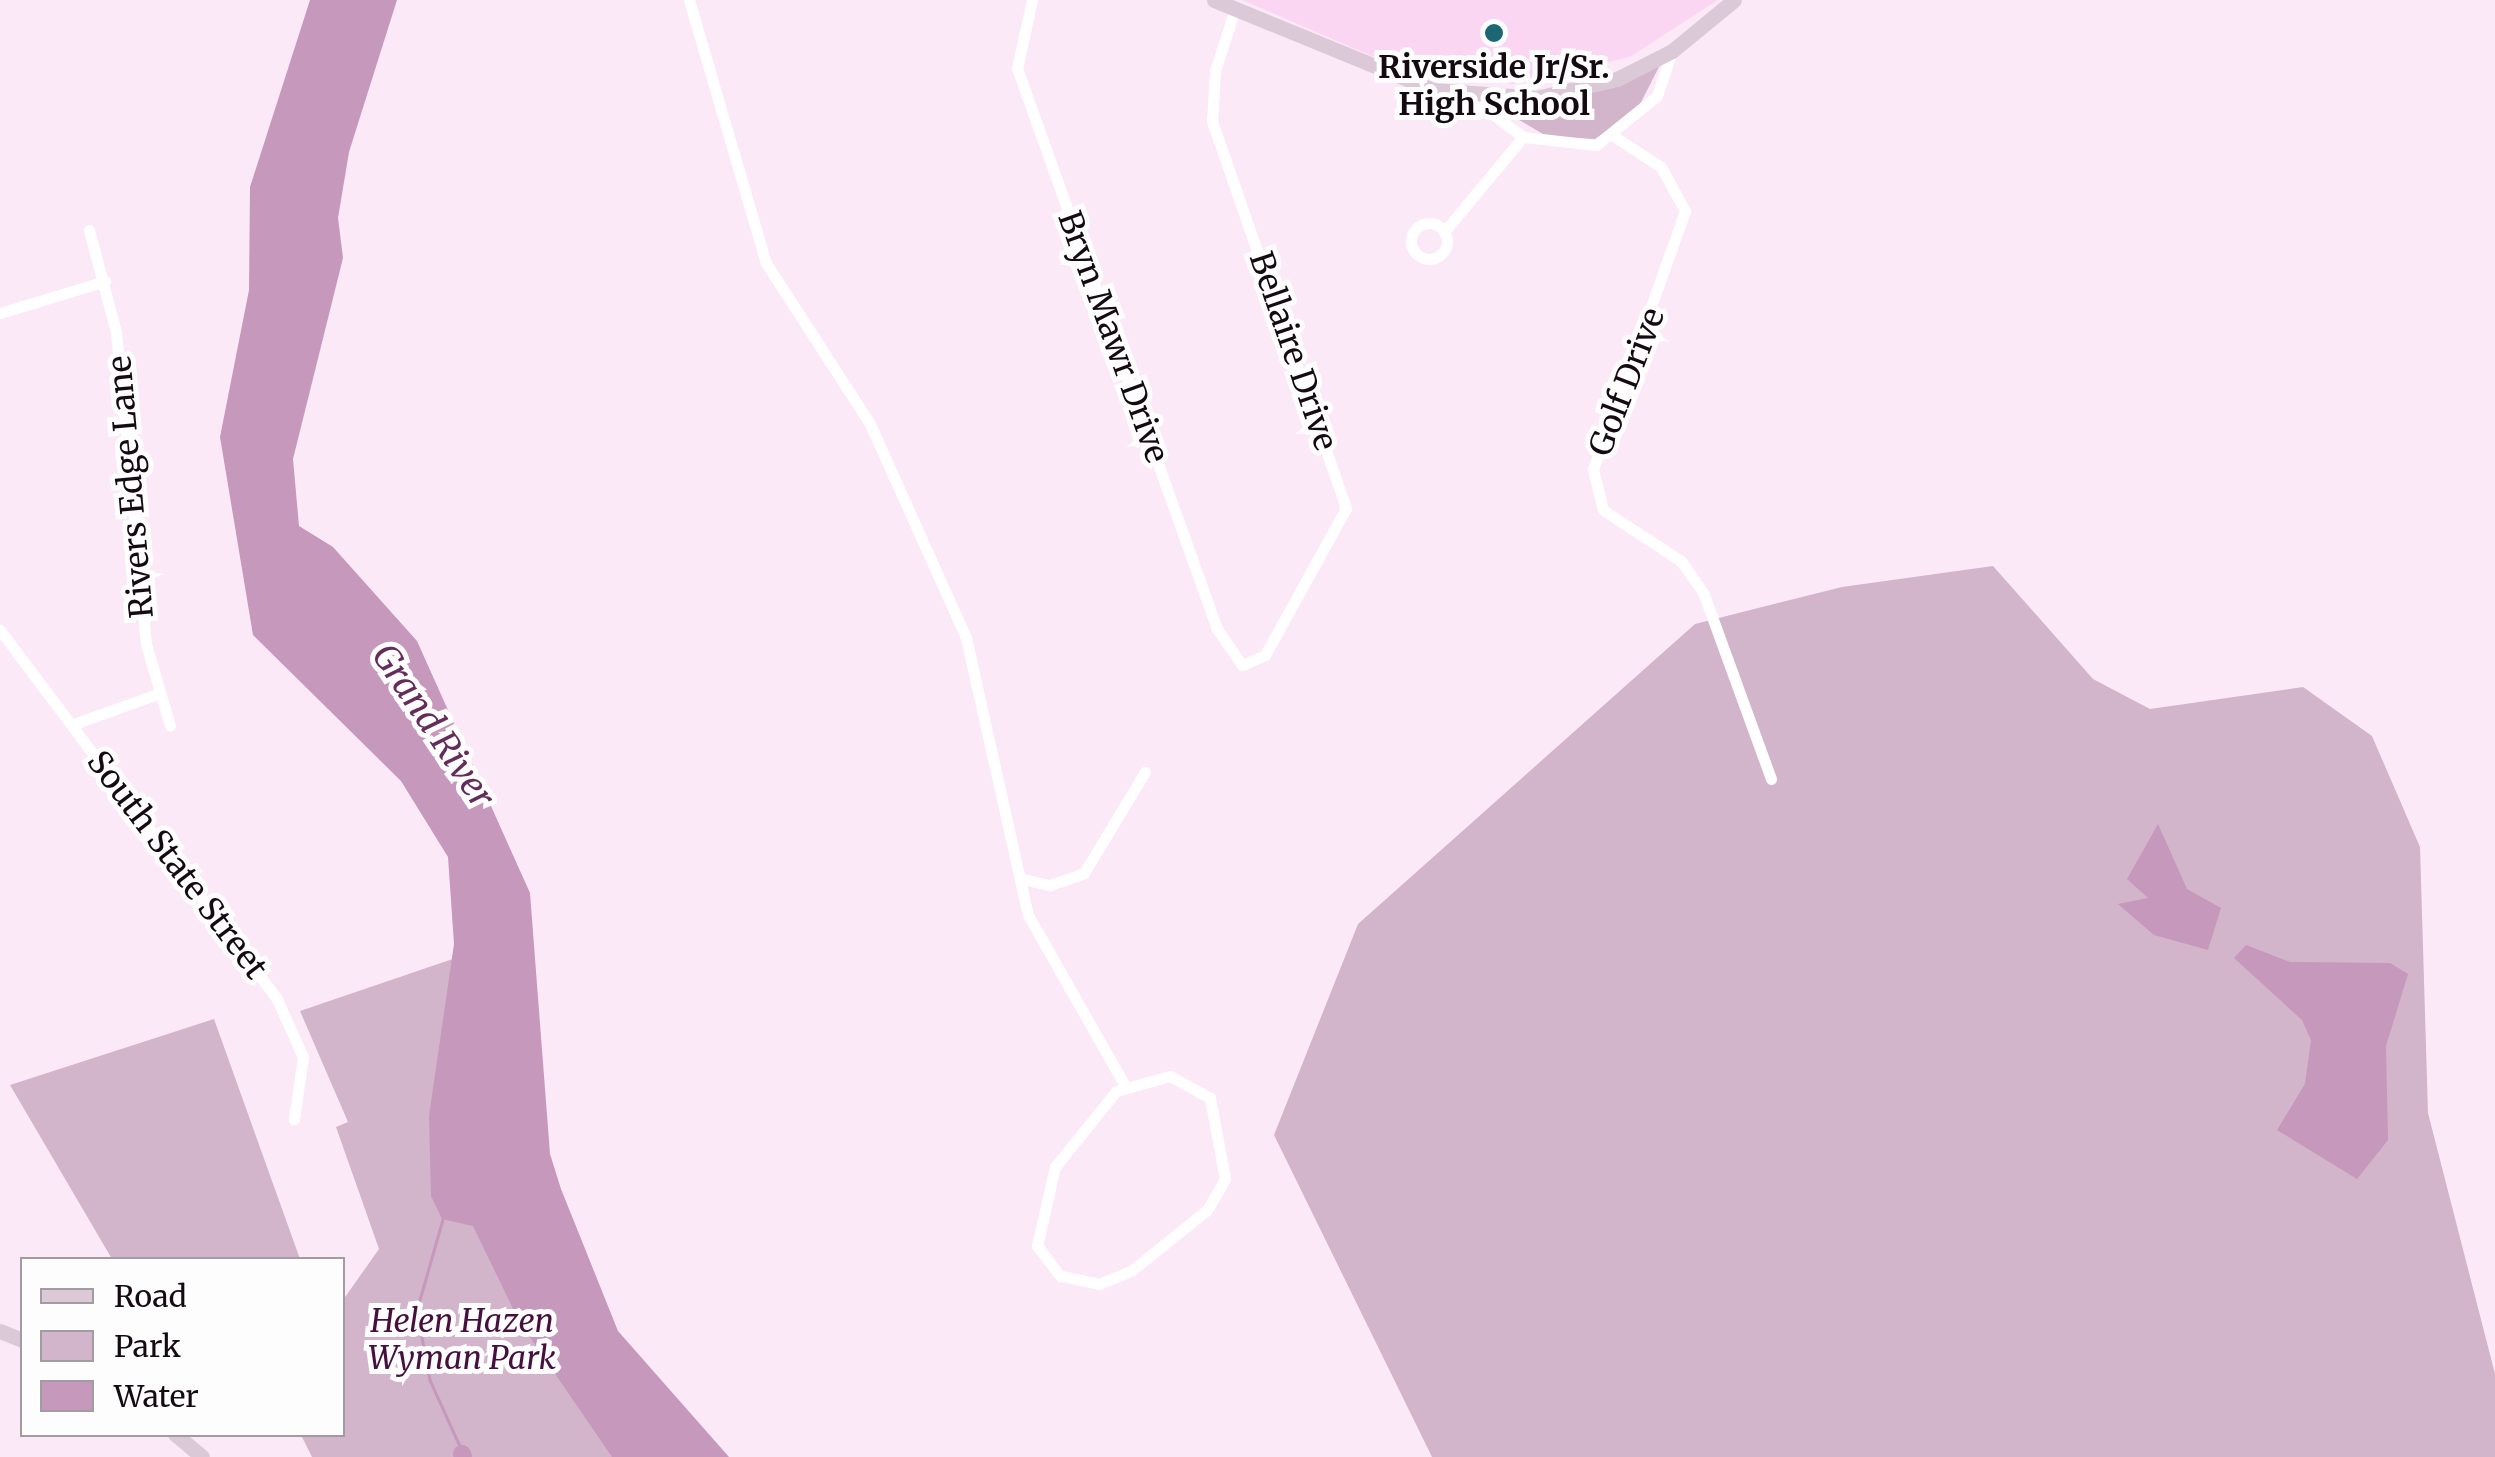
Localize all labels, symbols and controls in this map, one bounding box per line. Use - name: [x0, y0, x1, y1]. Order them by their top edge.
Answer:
- marker: Riverside Jr/Sr. High School: [1483, 22, 1505, 44]
- place label: Riverside Jr/Sr. High School: [1378, 49, 1610, 124]
- street label: Bryn Mawr Drive: [1050, 206, 1176, 468]
- street label: Bellaire Drive: [1241, 247, 1345, 455]
- street label: Golf Drive: [1581, 303, 1673, 461]
- street label: Rivers Edge Lane: [100, 354, 162, 620]
- water label: Grand River: [363, 636, 503, 816]
- street label: South State Street: [79, 744, 275, 986]
- legend: [20, 1257, 345, 1437]
- text: Road: [114, 1277, 187, 1315]
- park label: Helen Hazen Wyman Park: [368, 1303, 556, 1378]
- text: Park: [114, 1327, 181, 1365]
- text: Water: [114, 1377, 199, 1415]

